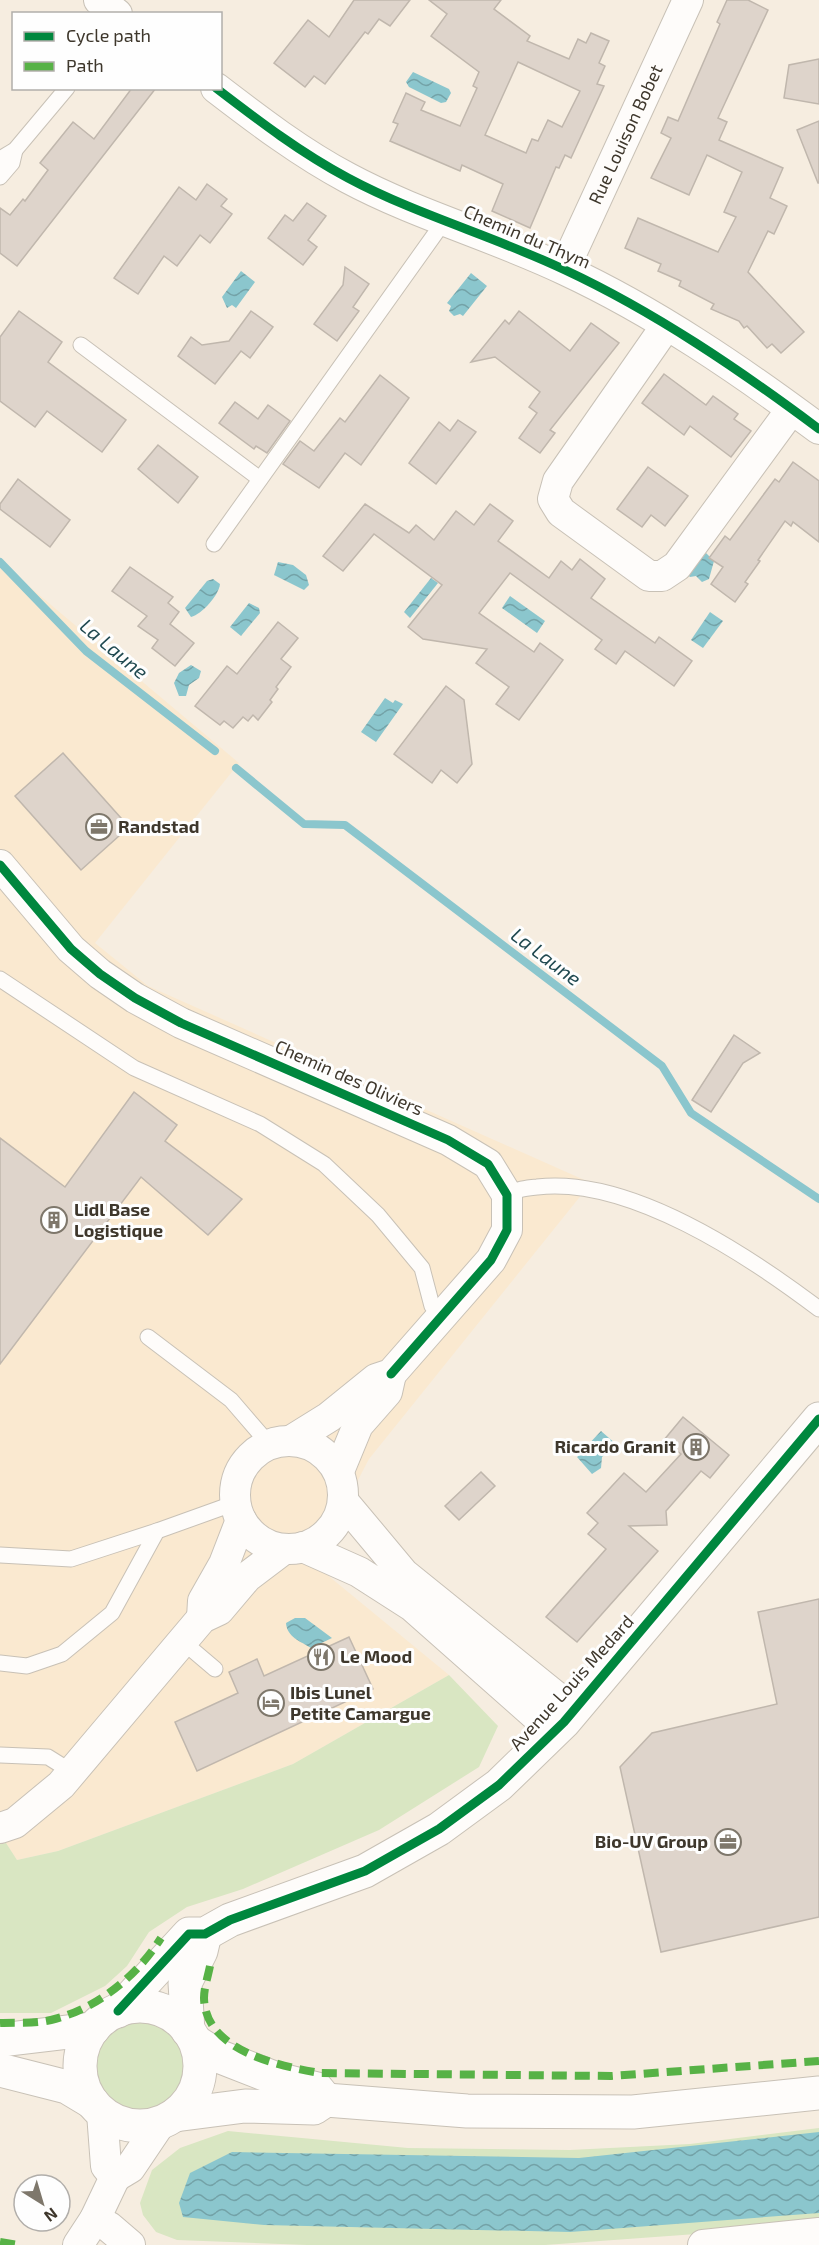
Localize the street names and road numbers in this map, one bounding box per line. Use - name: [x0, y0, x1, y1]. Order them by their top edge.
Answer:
- street label: Rue Louison Bobet: [583, 61, 667, 208]
- street label: Chemin du Thym: [461, 199, 594, 273]
- street label: Chemin des Oliviers: [272, 1034, 427, 1120]
- street label: Avenue Louis Medard: [505, 1610, 638, 1755]

